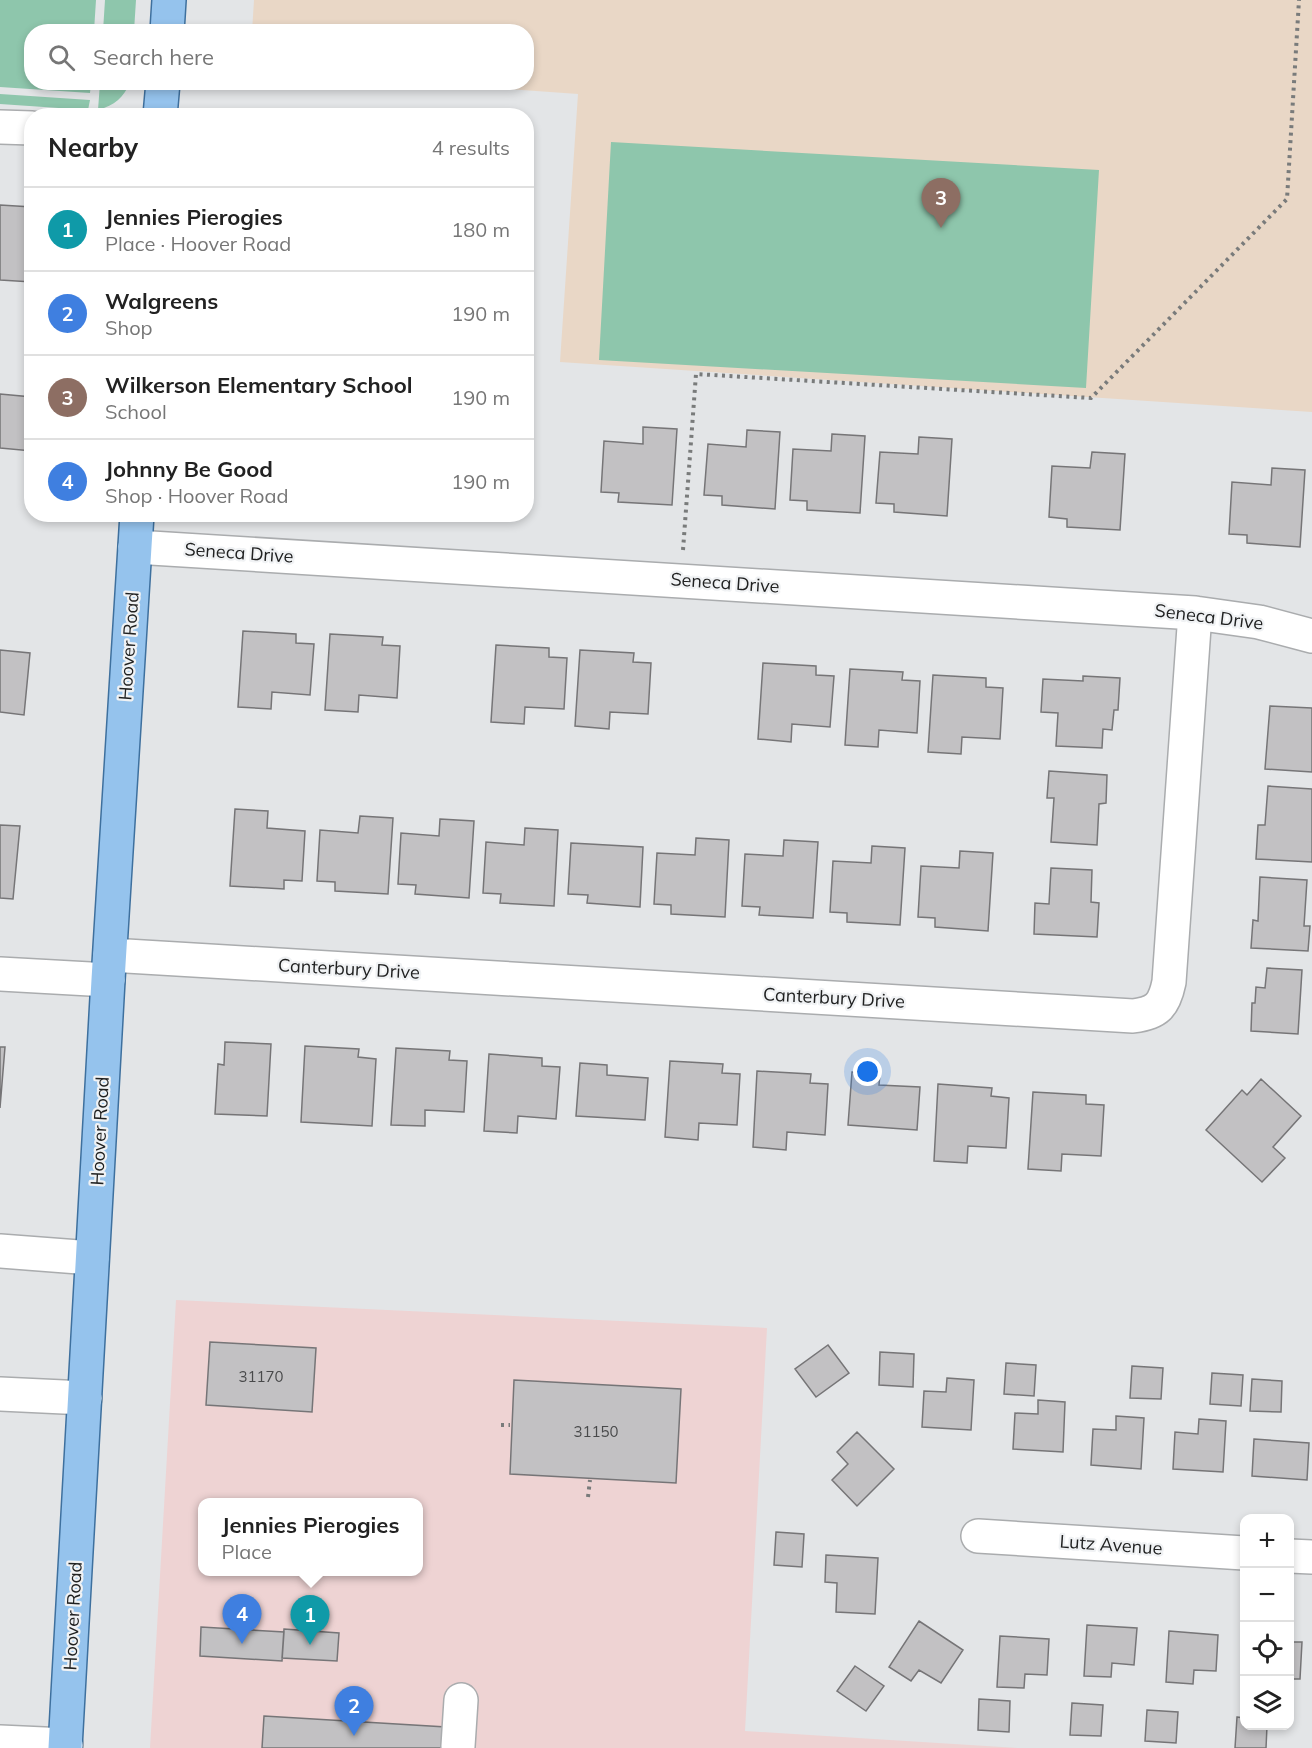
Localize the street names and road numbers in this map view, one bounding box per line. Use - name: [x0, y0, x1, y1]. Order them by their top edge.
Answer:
- street label: Seneca Drive: [184, 537, 294, 568]
- street label: Seneca Drive: [670, 567, 780, 598]
- street label: Hoover Road: [113, 591, 144, 701]
- street label: Seneca Drive: [1153, 598, 1265, 635]
- street label: Canterbury Drive: [278, 953, 420, 984]
- street label: Canterbury Drive: [763, 982, 905, 1013]
- street label: Hoover Road: [85, 1076, 114, 1186]
- street label: Lutz Avenue: [1059, 1529, 1163, 1560]
- street label: Hoover Road: [58, 1561, 87, 1671]

